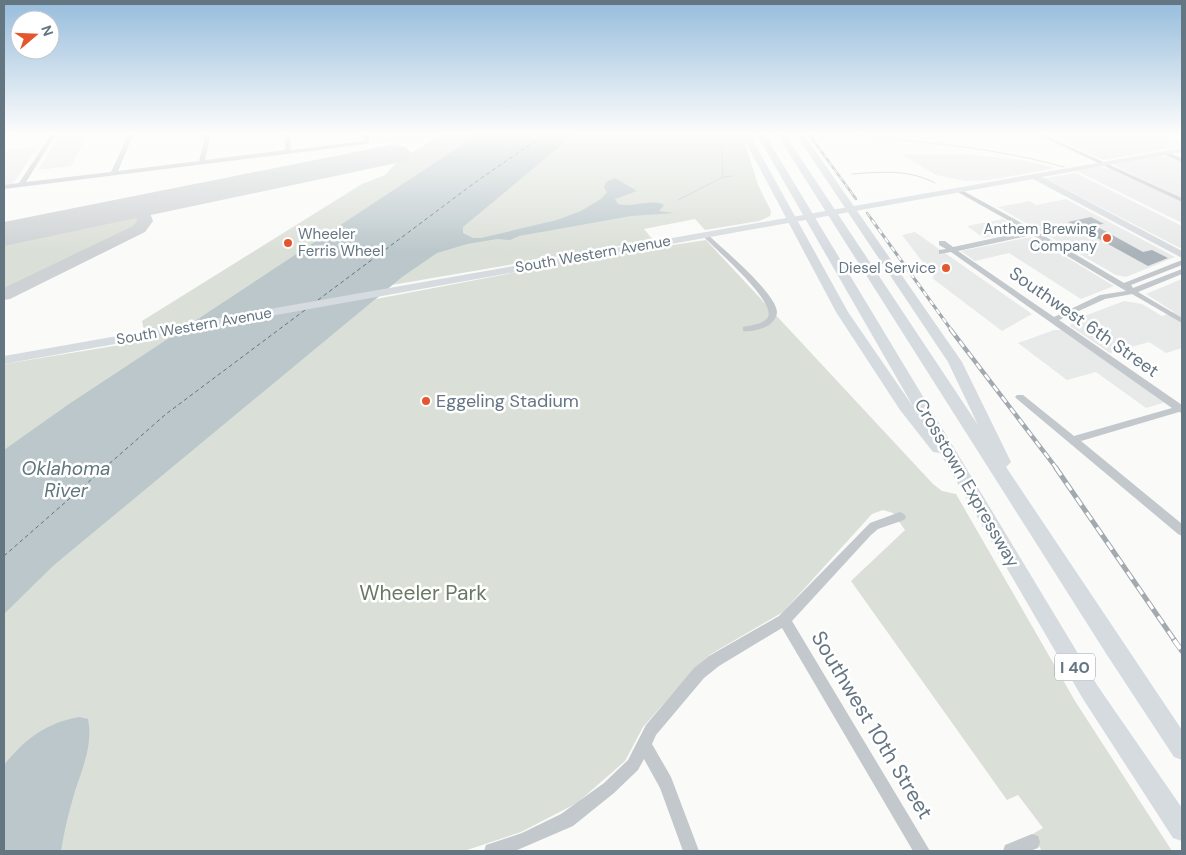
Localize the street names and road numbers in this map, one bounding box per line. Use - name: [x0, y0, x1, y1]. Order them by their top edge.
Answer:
- street label: South Western Avenue: [514, 230, 672, 278]
- street label: Southwest 6th Street: [1004, 261, 1164, 383]
- street label: South Western Avenue: [115, 302, 273, 350]
- street label: Crosstown Expressway: [909, 394, 1025, 572]
- street label: Southwest 10th Street: [805, 626, 939, 824]
- road number: I 40: [1055, 654, 1095, 680]

